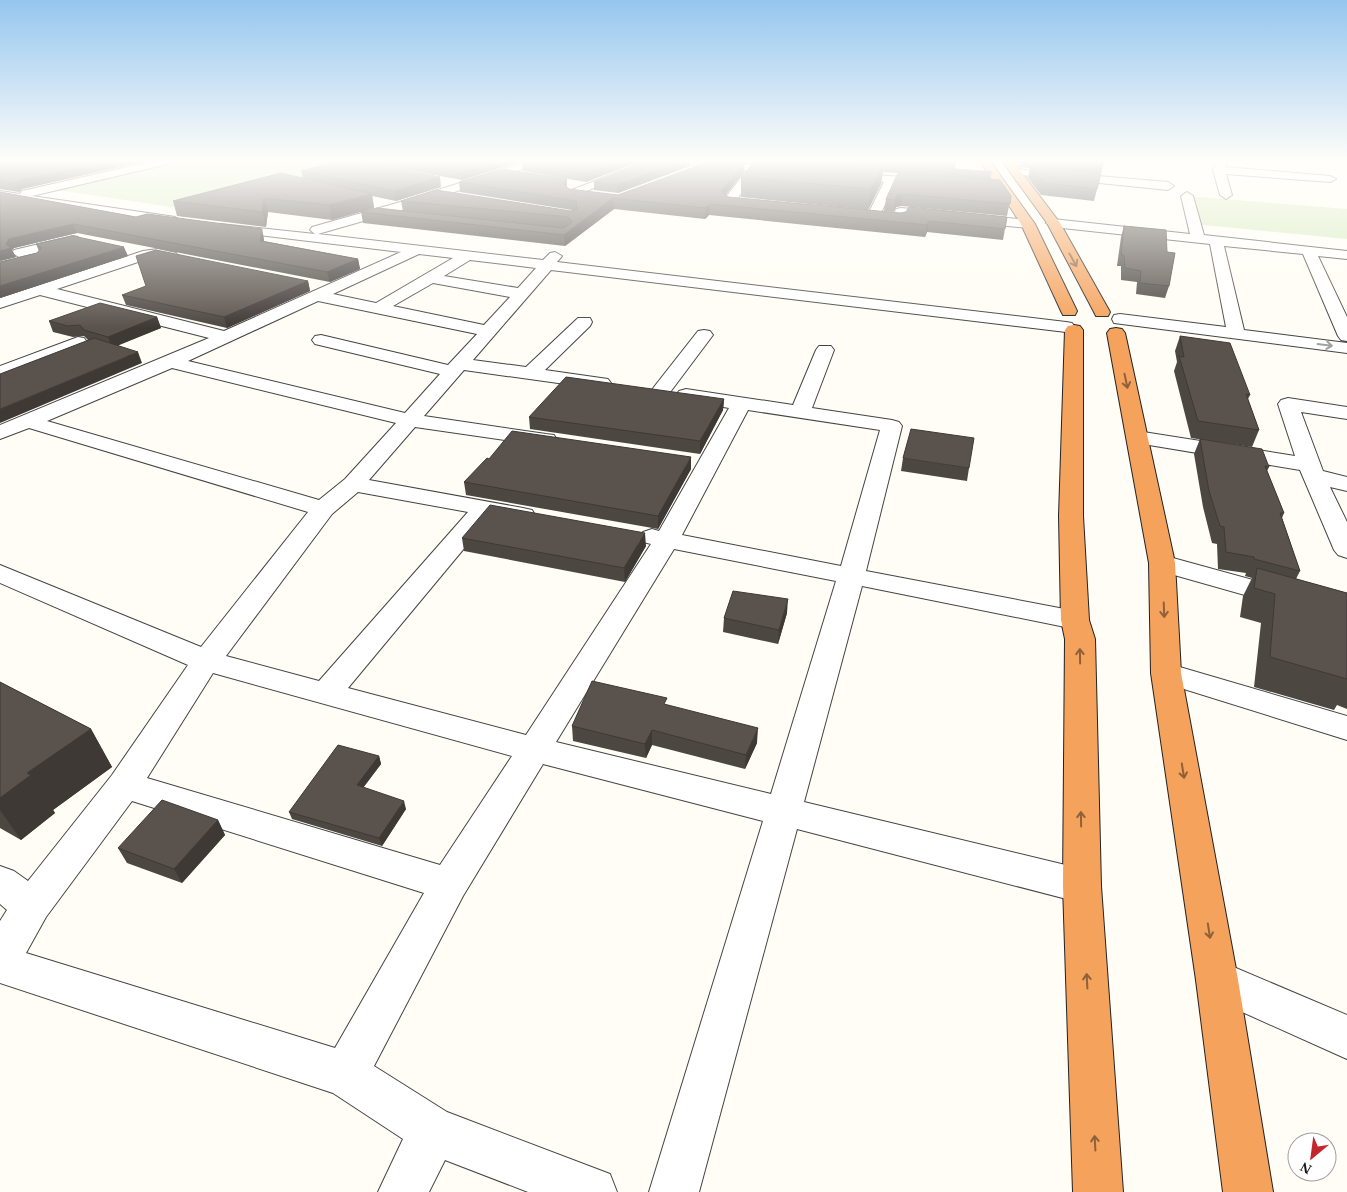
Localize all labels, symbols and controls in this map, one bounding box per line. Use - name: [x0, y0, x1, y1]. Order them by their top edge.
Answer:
- one-way arrow: [1068, 252, 1078, 267]
- one-way arrow: [1316, 340, 1332, 350]
- one-way arrow: [1121, 373, 1131, 389]
- one-way arrow: [1159, 602, 1168, 618]
- one-way arrow: [1075, 648, 1085, 664]
- one-way arrow: [1178, 763, 1188, 779]
- one-way arrow: [1076, 811, 1086, 827]
- one-way arrow: [1205, 923, 1215, 939]
- one-way arrow: [1082, 973, 1092, 990]
- north arrow: [1287, 1132, 1337, 1182]
- one-way arrow: [1091, 1136, 1100, 1152]
- text: N: [1298, 1159, 1314, 1177]

